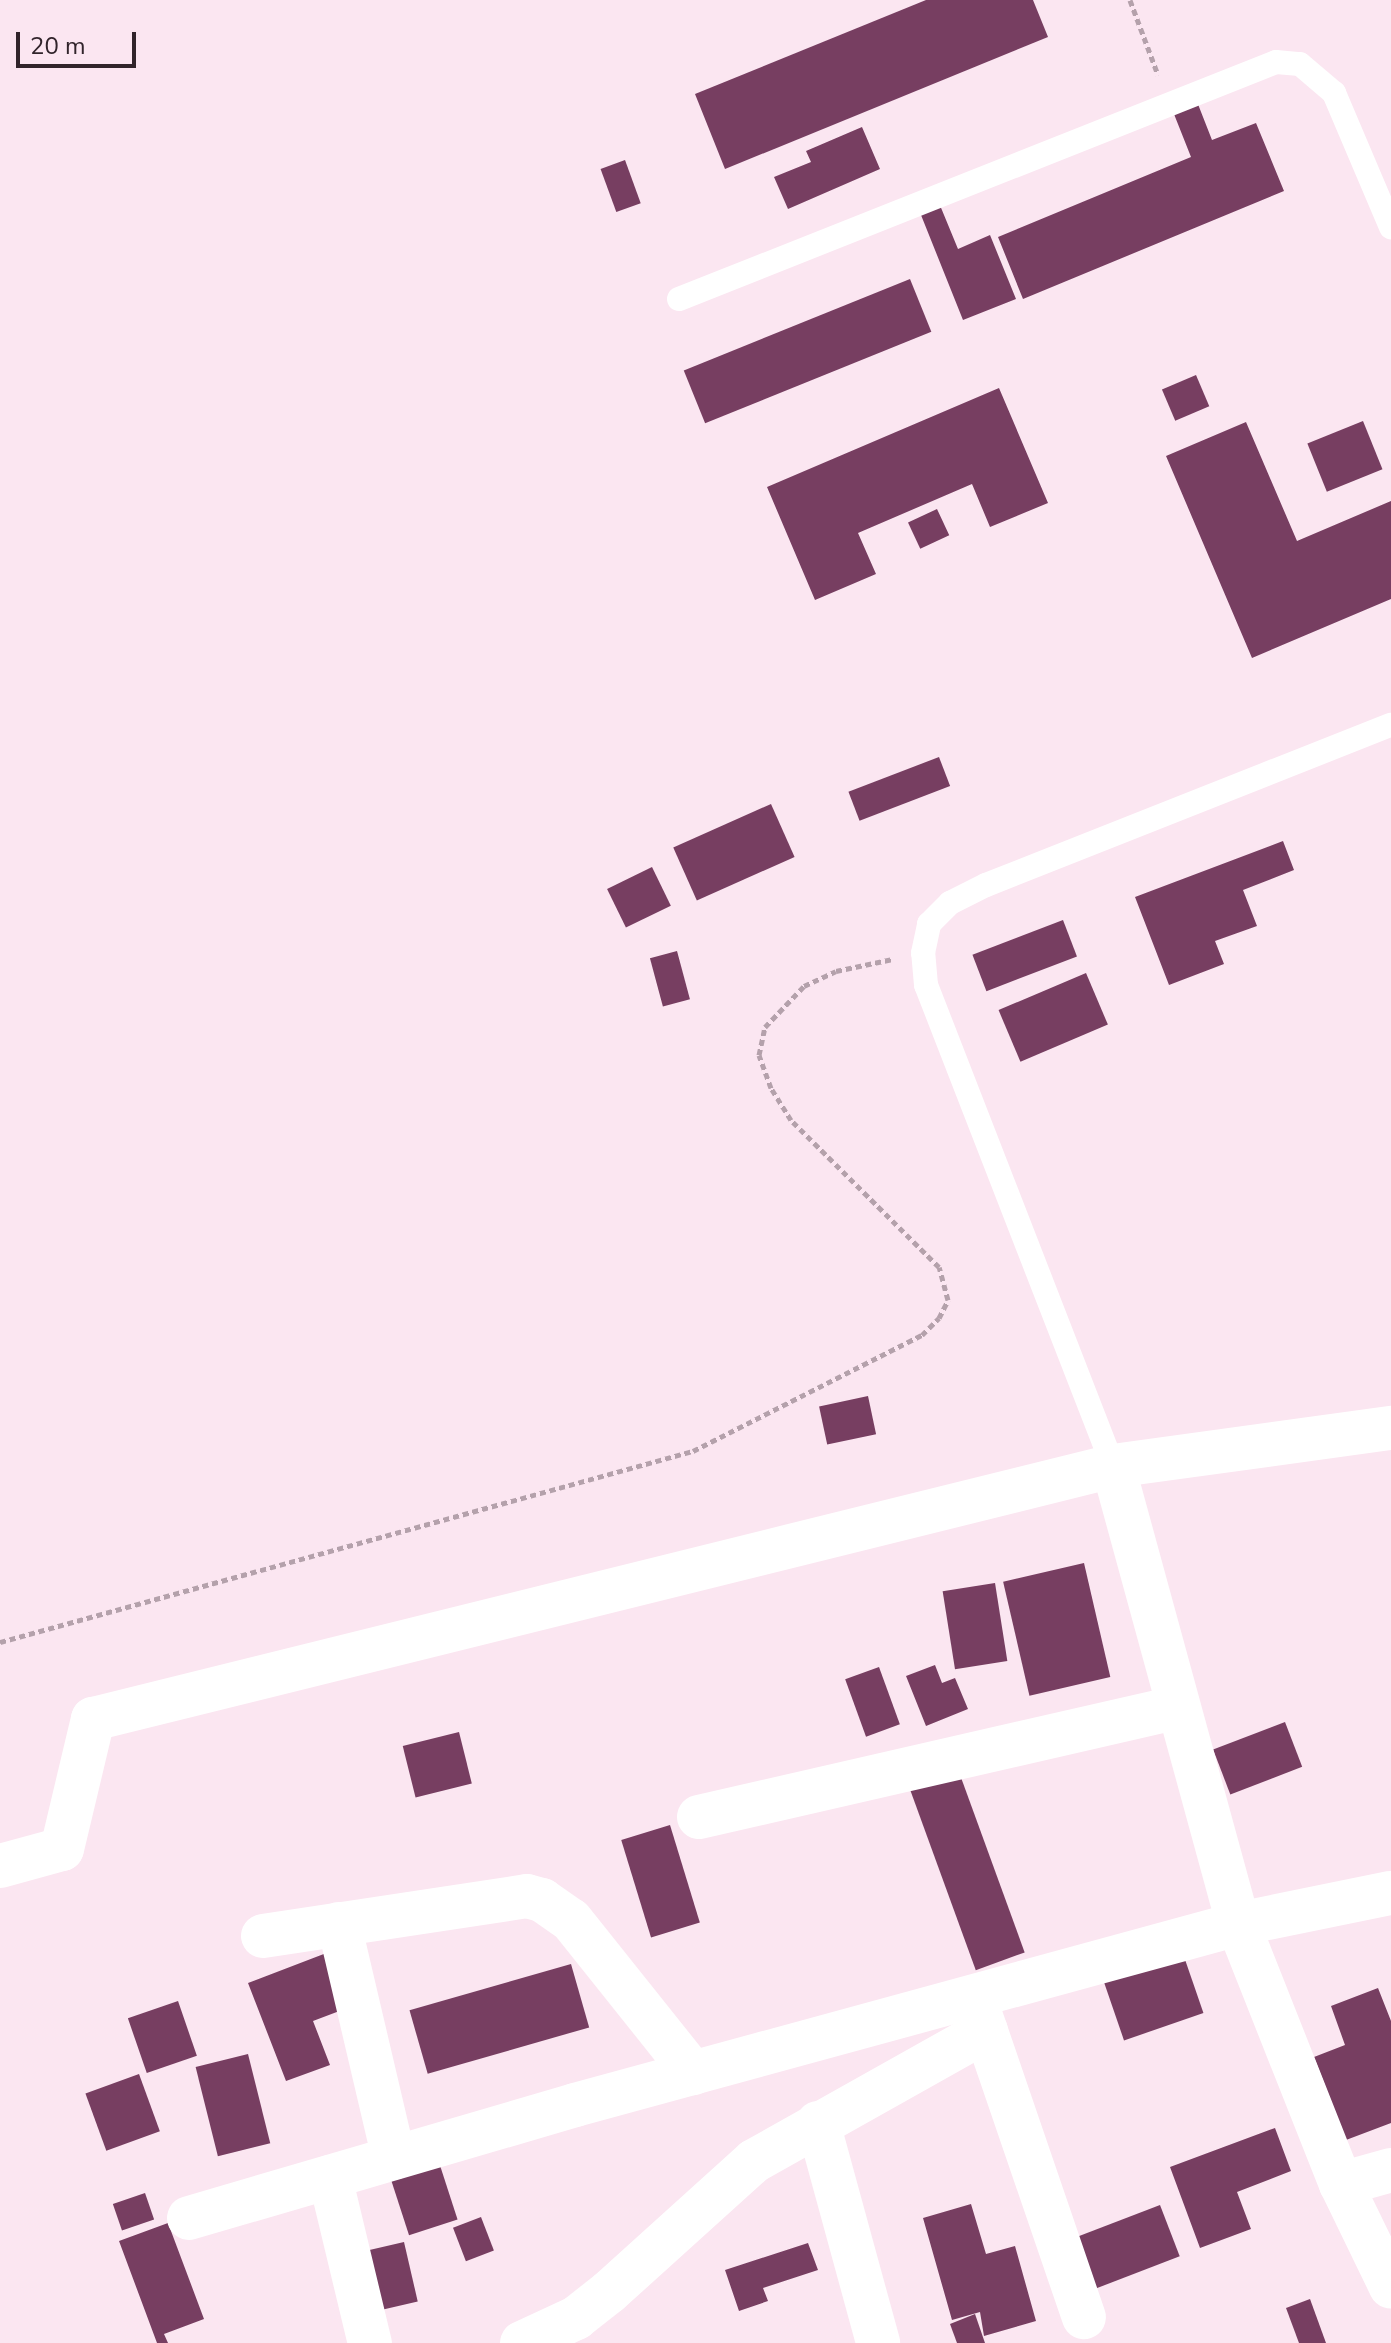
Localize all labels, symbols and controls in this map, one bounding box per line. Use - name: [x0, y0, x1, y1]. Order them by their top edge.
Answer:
- scale bar: [20, 16, 140, 66]
- text: 20 m: [30, 30, 86, 62]

